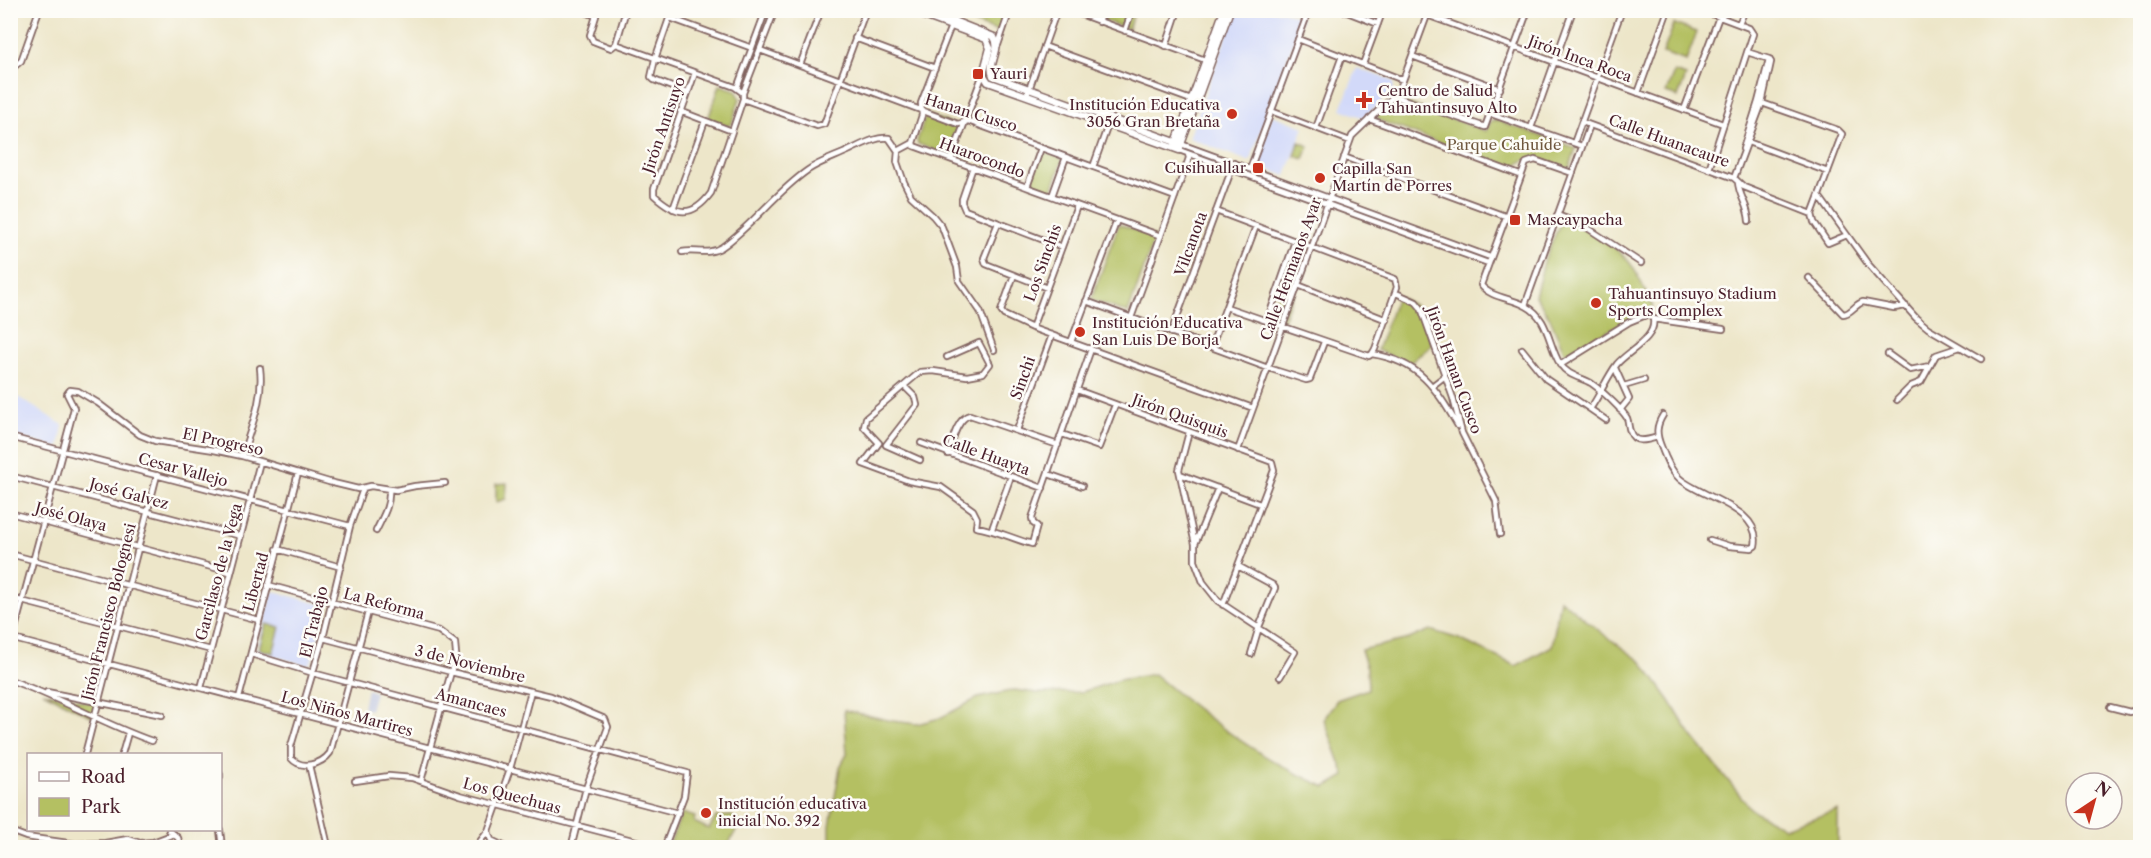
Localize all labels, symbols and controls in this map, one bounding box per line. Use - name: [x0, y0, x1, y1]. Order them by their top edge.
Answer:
- street label: Jirón Inca Roca: [1524, 30, 1635, 86]
- place label: Yauri: [989, 64, 1028, 83]
- marker: Yauri: [971, 67, 985, 81]
- street label: Jirón Antisuyo: [637, 74, 689, 178]
- place label: Centro de Salud Tahuantinsuyo Alto: [1378, 81, 1517, 117]
- street label: Hanan Cusco: [923, 89, 1020, 136]
- marker: Centro de Salud Tahuantinsuyo Alto: [1355, 91, 1373, 109]
- place label: Institución Educativa 3056 Gran Bretaña: [1069, 95, 1220, 131]
- marker: Institución Educativa 3056 Gran Bretaña: [1225, 107, 1239, 121]
- street label: Calle Huanacaure: [1606, 110, 1732, 171]
- street label: Huarocondo: [937, 133, 1028, 182]
- park label: Parque Cahuide: [1447, 135, 1561, 154]
- place label: Cusihuallar: [1164, 158, 1247, 177]
- place label: Capilla San Martín de Porres: [1332, 159, 1452, 195]
- marker: Cusihuallar: [1251, 161, 1265, 175]
- marker: Capilla San Martín de Porres: [1313, 171, 1327, 185]
- street label: Calle Hermanos Ayar: [1256, 194, 1325, 343]
- street label: Vilcanota: [1170, 209, 1211, 280]
- place label: Mascaypacha: [1527, 210, 1623, 229]
- marker: Mascaypacha: [1508, 213, 1522, 227]
- street label: Los Sinchis: [1020, 222, 1065, 304]
- place label: Tahuantinsuyo Stadium Sports Complex: [1608, 284, 1777, 320]
- marker: Tahuantinsuyo Stadium Sports Complex: [1589, 296, 1603, 310]
- street label: Jirón Hanan Cusco: [1422, 302, 1486, 436]
- place label: Institución Educativa San Luis De Borja: [1092, 313, 1243, 349]
- marker: Institución Educativa San Luis De Borja: [1073, 325, 1087, 339]
- street label: Sinchi: [1006, 353, 1039, 402]
- street label: Jirón Quisquis: [1128, 389, 1231, 442]
- street label: El Progreso: [181, 424, 265, 459]
- street label: Calle Huayta: [940, 430, 1033, 479]
- street label: Cesar Vallejo: [136, 448, 230, 491]
- street label: José Galvez: [85, 473, 171, 513]
- street label: José Olaya: [31, 497, 109, 535]
- street label: Garcilaso de la Vega: [191, 501, 246, 643]
- street label: Jirón Francisco Bolognesi: [77, 521, 140, 704]
- street label: Libertad: [239, 550, 273, 614]
- street label: El Trabajo: [295, 584, 332, 660]
- street label: La Reforma: [341, 584, 427, 624]
- street label: 3 de Noviembre: [413, 641, 527, 686]
- street label: Amancaes: [432, 684, 509, 721]
- street label: Los Niños Martires: [279, 687, 415, 740]
- legend: [27, 753, 222, 831]
- text: Road: [81, 766, 126, 788]
- north arrow: [2064, 771, 2124, 831]
- street label: Los Quechuas: [461, 773, 563, 818]
- text: N: [2091, 777, 2114, 801]
- place label: Institución educativa inicial No. 392: [718, 794, 867, 830]
- text: Park: [81, 796, 122, 818]
- marker: Institución educativa inicial No. 392: [699, 806, 713, 820]

